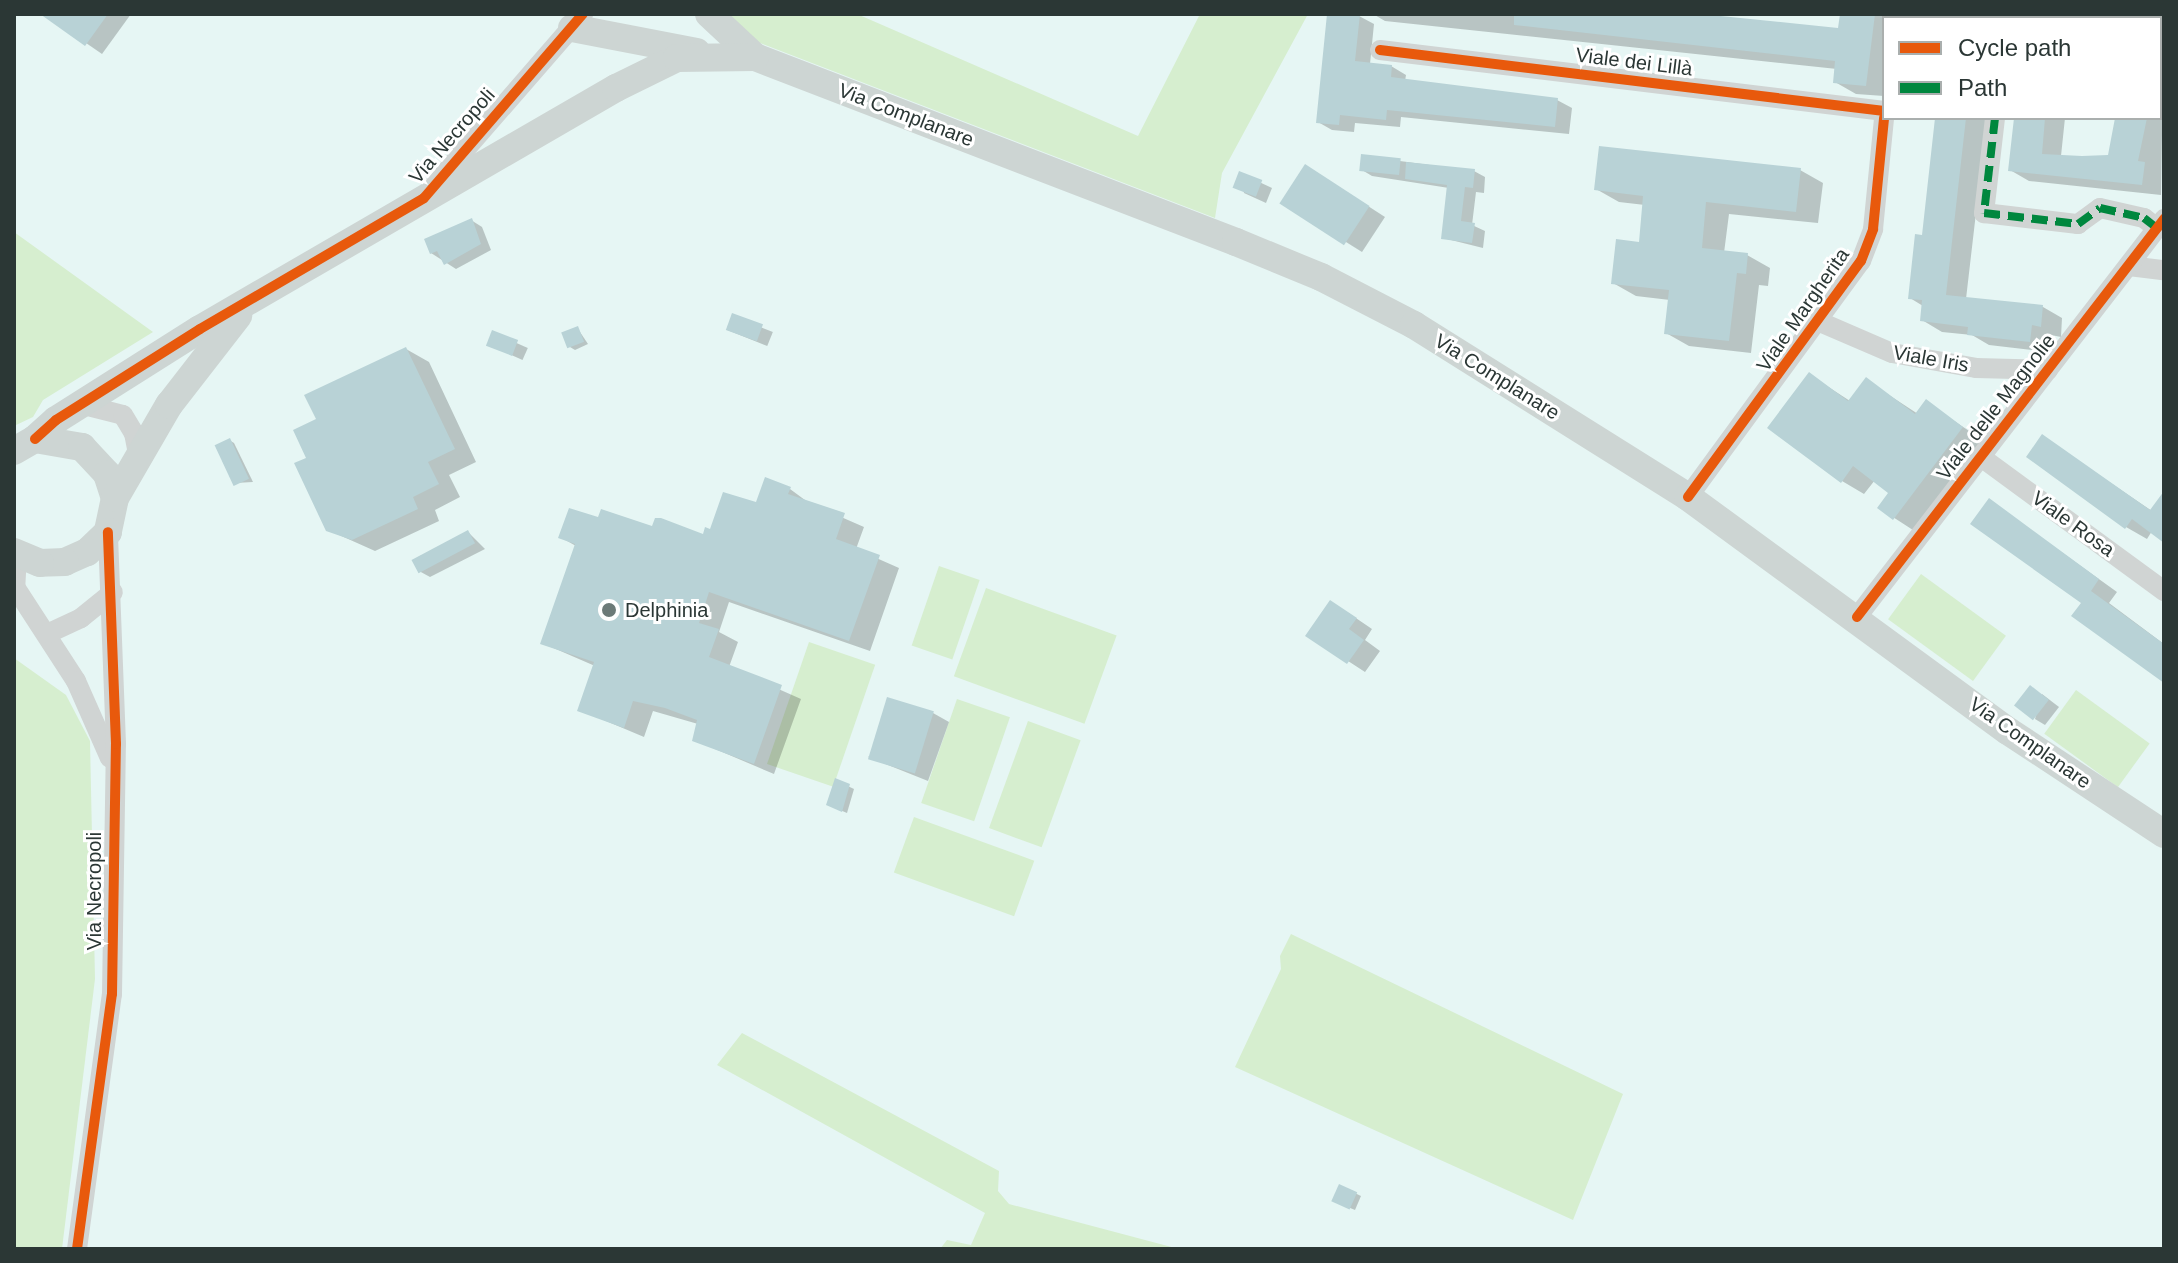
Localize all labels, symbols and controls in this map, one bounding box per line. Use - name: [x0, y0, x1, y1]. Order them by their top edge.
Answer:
- legend: [1882, 16, 2162, 120]
- text: Cycle path: [1958, 34, 2071, 61]
- street label: Viale dei Lillà: [1574, 43, 1694, 81]
- text: Path: [1958, 74, 2007, 101]
- street label: Via Complanare: [835, 78, 977, 152]
- street label: Via Necropoli: [404, 83, 500, 189]
- street label: Viale Margherita: [1752, 244, 1854, 376]
- street label: Via Complanare: [1430, 329, 1564, 425]
- street label: Viale delle Magnolie: [1932, 329, 2060, 485]
- street label: Viale Iris: [1891, 341, 1971, 377]
- street label: Viale Rosa: [2027, 486, 2119, 562]
- place label: Delphinia: [625, 598, 708, 622]
- marker: Delphinia: [600, 601, 618, 619]
- street label: Via Complanare: [1965, 692, 2095, 794]
- street label: Via Necropoli: [82, 832, 106, 950]

